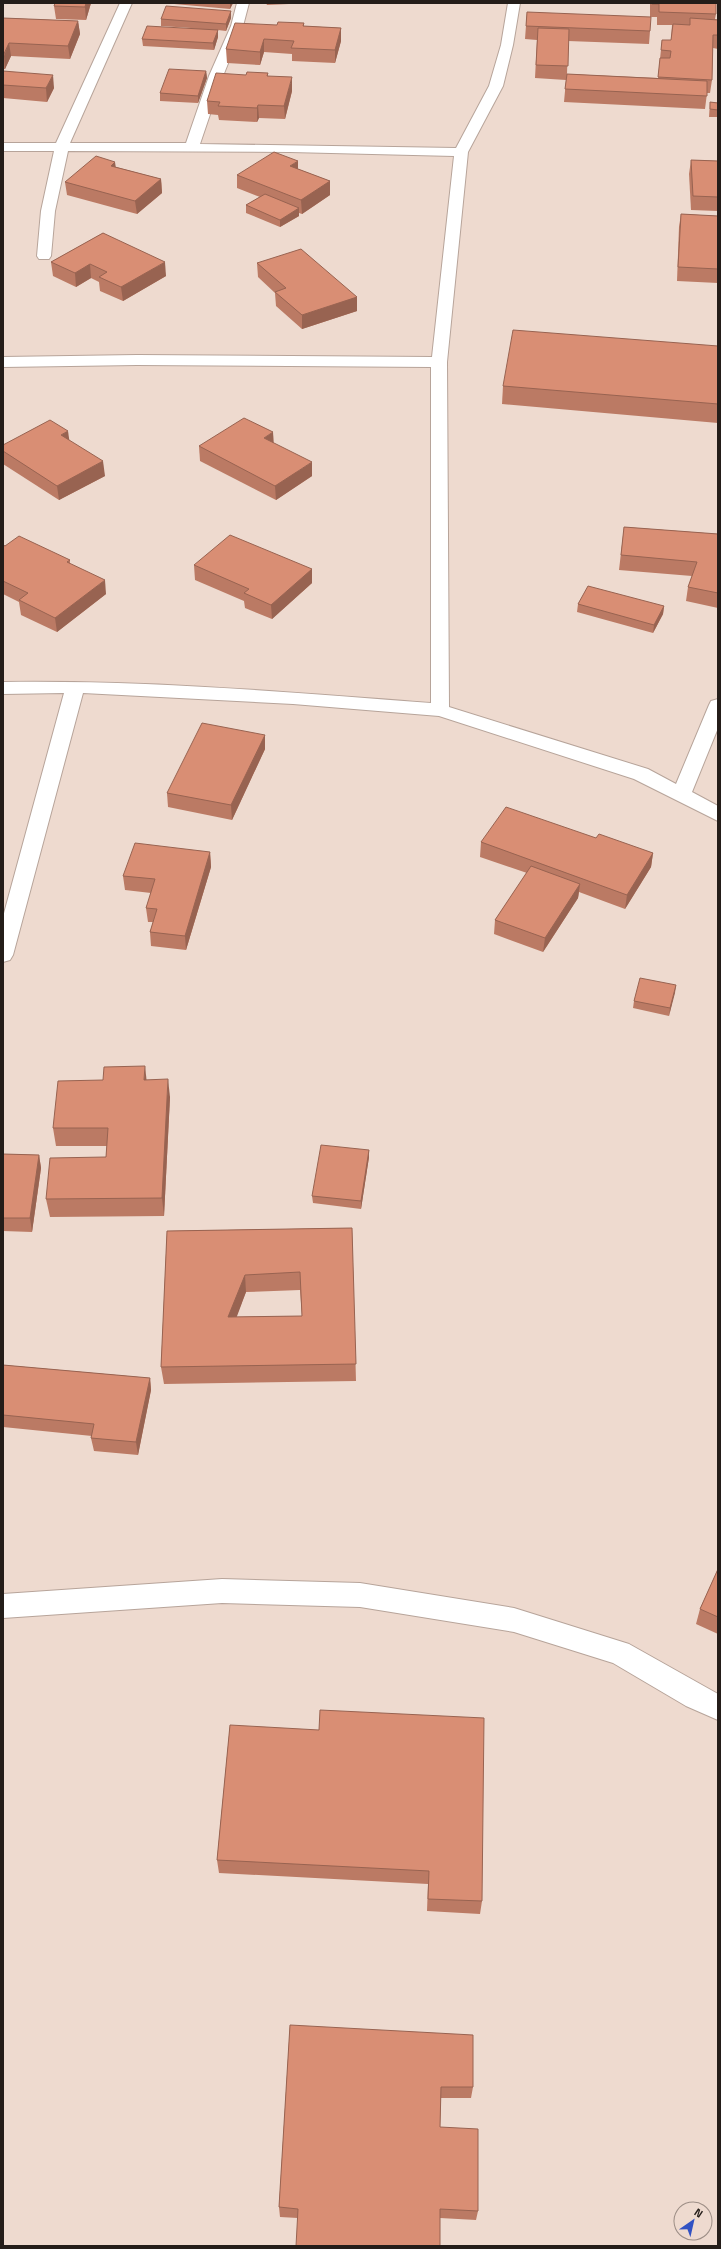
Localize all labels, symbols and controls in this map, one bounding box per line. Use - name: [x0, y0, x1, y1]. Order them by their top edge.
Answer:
- north arrow: [673, 2201, 713, 2241]
- text: N: [691, 2204, 706, 2221]

